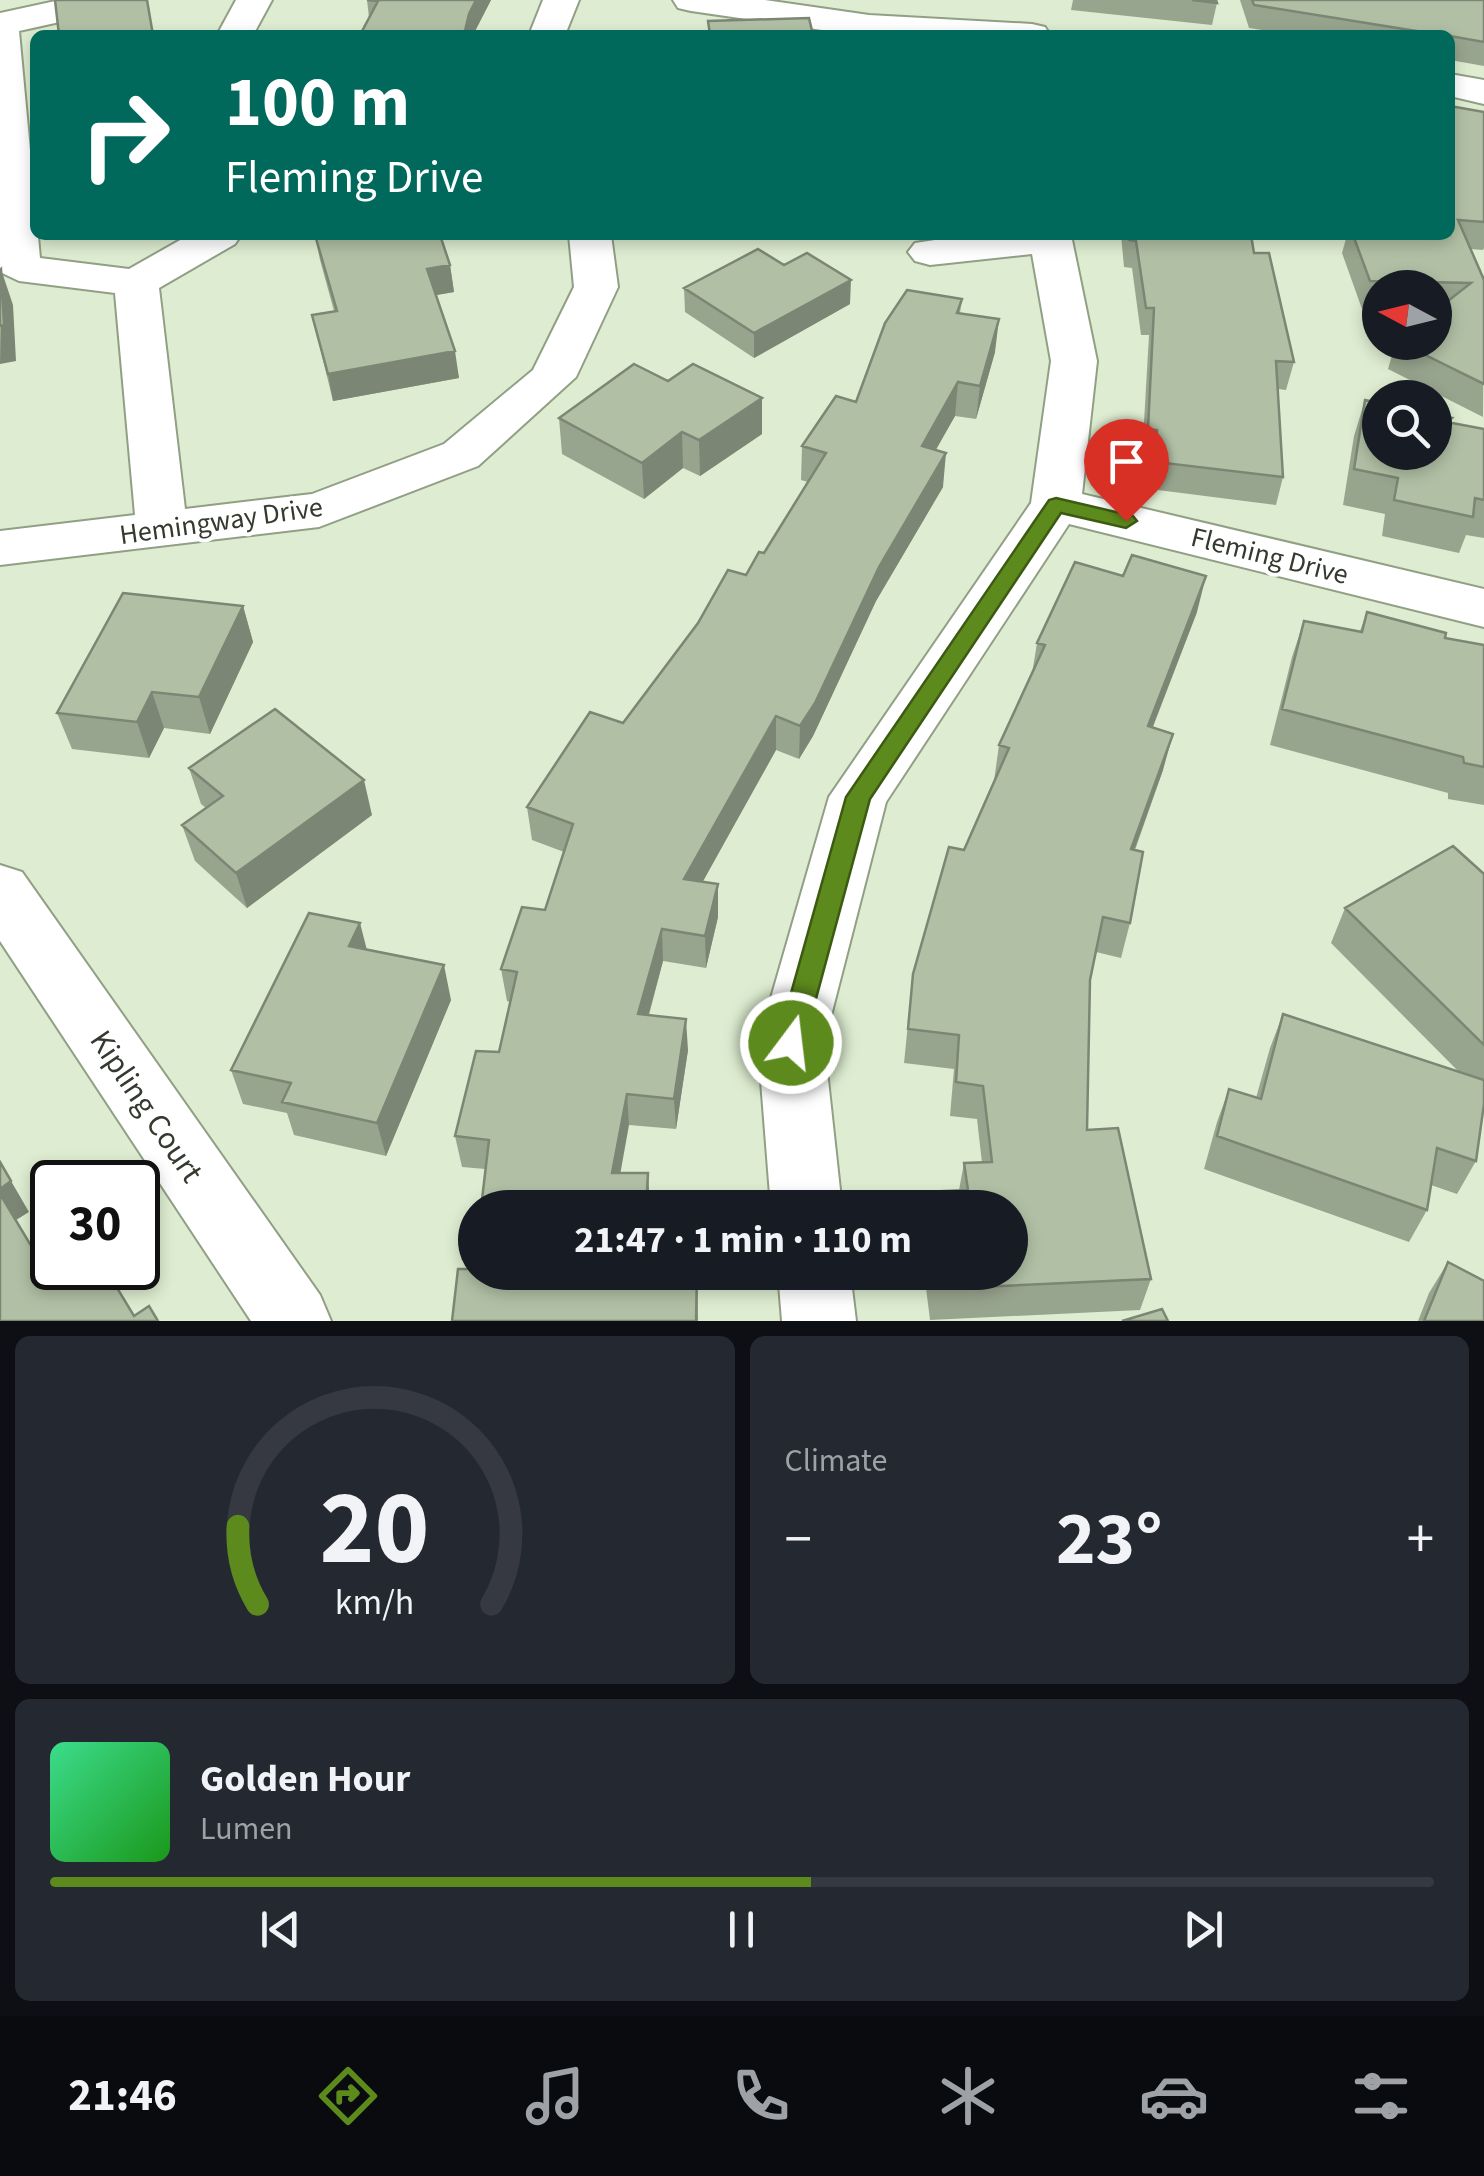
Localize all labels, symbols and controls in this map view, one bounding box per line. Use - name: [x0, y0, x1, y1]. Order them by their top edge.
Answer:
- text: 100 m: [225, 53, 410, 153]
- icon: right: [60, 70, 190, 200]
- text: Fleming Drive: [225, 146, 483, 210]
- north arrow: [1362, 270, 1452, 360]
- map controls: [1362, 270, 1452, 470]
- button: search: [1362, 380, 1452, 470]
- pin: [1084, 419, 1169, 522]
- icon: arrive: [1099, 434, 1154, 489]
- street label: Hemingway Drive: [117, 487, 325, 555]
- street label: Fleming Drive: [1187, 517, 1353, 595]
- position arrow: [739, 991, 843, 1095]
- street label: Kipling Court: [78, 1021, 214, 1192]
- speed limit sign: 30: [30, 1160, 160, 1290]
- text: 21:47 · 1 min · 110 m: [574, 1213, 912, 1267]
- text: Climate: [785, 1438, 887, 1484]
- text: 20: [320, 1456, 430, 1604]
- text: 23°: [1056, 1486, 1163, 1593]
- text: −: [785, 1501, 812, 1579]
- text: +: [1407, 1501, 1434, 1579]
- text: km/h: [335, 1577, 414, 1628]
- text: Golden Hour: [200, 1752, 410, 1806]
- text: Lumen: [200, 1806, 293, 1852]
- icon: previous: [253, 1902, 308, 1957]
- icon: pause: [714, 1902, 769, 1957]
- icon: next: [1176, 1902, 1231, 1957]
- icon: directions: [313, 2061, 383, 2131]
- icon: music: [520, 2061, 590, 2131]
- icon: phone: [726, 2061, 796, 2131]
- icon: climate: [933, 2061, 1003, 2131]
- icon: car: [1139, 2061, 1209, 2131]
- icon: filters: [1346, 2061, 1416, 2131]
- text: 21:46: [68, 2064, 177, 2128]

